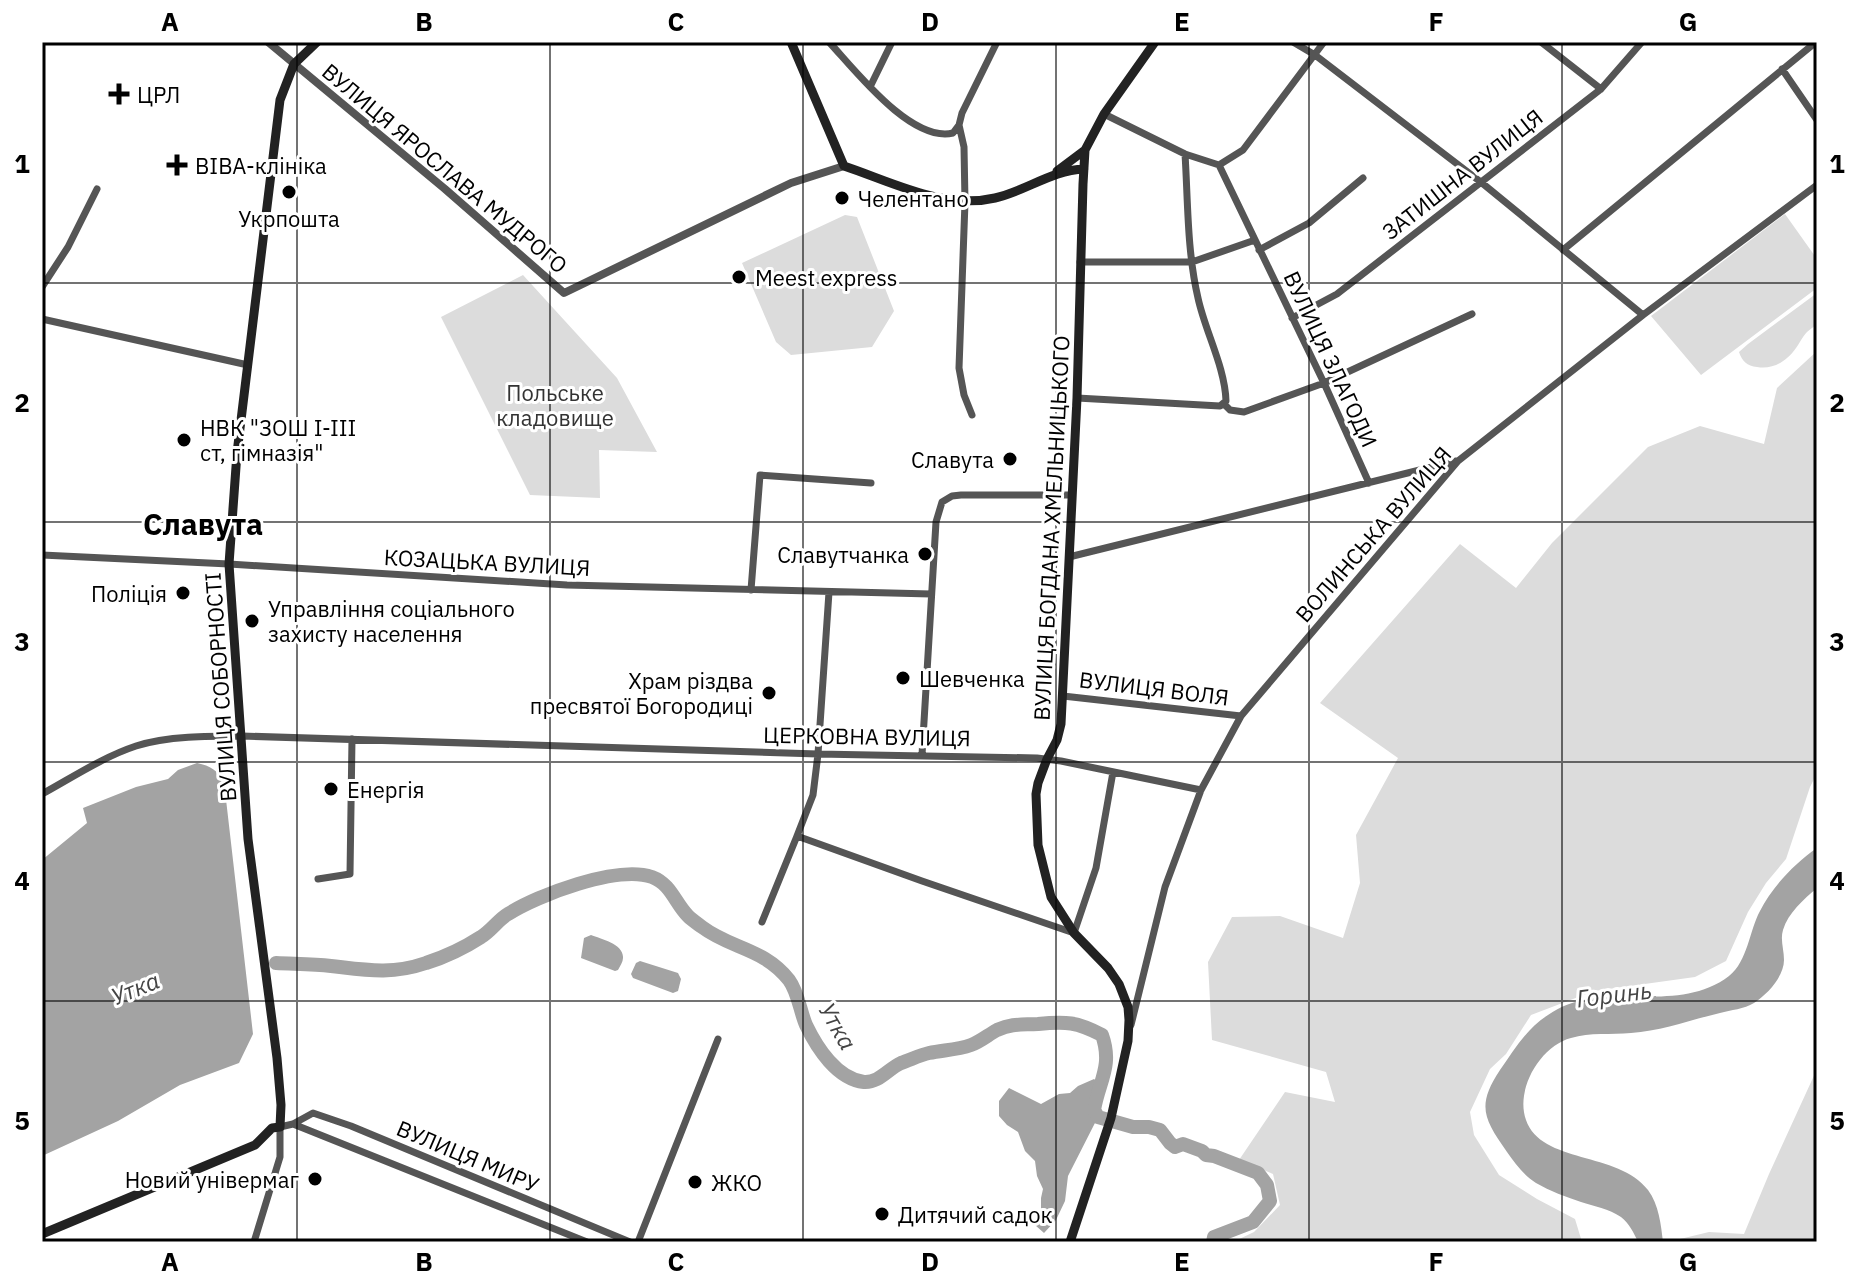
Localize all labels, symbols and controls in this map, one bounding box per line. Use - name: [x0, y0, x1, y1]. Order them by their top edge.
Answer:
- text: A: [161, 4, 179, 38]
- text: B: [415, 4, 433, 38]
- text: C: [668, 4, 685, 38]
- text: D: [921, 4, 939, 38]
- text: E: [1174, 4, 1190, 38]
- text: F: [1428, 4, 1444, 38]
- text: G: [1679, 4, 1697, 38]
- street label: ВУЛИЦЯ ЯРОСЛАВА МУДРОГО: [316, 57, 574, 279]
- place label: ЦРЛ: [137, 80, 180, 109]
- marker: ЦРЛ: [108, 83, 130, 105]
- street label: ЗАТИШНА ВУЛИЦЯ: [1376, 102, 1548, 246]
- text: 1: [14, 146, 30, 180]
- text: 1: [1829, 146, 1845, 180]
- place label: ВІВА-клініка: [195, 151, 327, 180]
- marker: ВІВА-клініка: [166, 154, 188, 176]
- marker: Укрпошта: [280, 183, 298, 201]
- place label: Челентано: [858, 184, 969, 213]
- marker: Челентано: [833, 189, 851, 207]
- place label: Укрпошта: [238, 204, 340, 233]
- place label: Meest express: [755, 263, 898, 292]
- street label: ВУЛИЦЯ ЗЛАГОДИ: [1278, 266, 1384, 452]
- marker: Meest express: [730, 268, 748, 286]
- street label: ВУЛИЦЯ БОГДАНА ХМЕЛЬНИЦЬКОГО: [1026, 335, 1076, 721]
- park label: Польське кладовище: [496, 378, 614, 432]
- text: 2: [14, 385, 30, 419]
- text: 2: [1829, 385, 1845, 419]
- place label: НВК "ЗОШ І-ІІІ ст, гімназія": [200, 413, 356, 467]
- marker: НВК "ЗОШ І-ІІІ ст, гімназія": [175, 431, 193, 449]
- street label: ВОЛИНСЬКА ВУЛИЦЯ: [1289, 440, 1457, 628]
- place label: Славута: [911, 445, 994, 474]
- marker: Славута: [1001, 450, 1019, 468]
- district label: Славута: [143, 504, 263, 543]
- place label: Славутчанка: [777, 540, 909, 569]
- street label: КОЗАЦЬКА ВУЛИЦЯ: [383, 542, 591, 582]
- marker: Славутчанка: [916, 545, 934, 563]
- street label: ВУЛИЦЯ СОБОРНОСТІ: [198, 571, 242, 803]
- place label: Поліція: [91, 579, 167, 608]
- marker: Поліція: [174, 584, 192, 602]
- place label: Управління соціального захисту населення: [268, 594, 515, 648]
- marker: Управління соціального захисту населення: [243, 612, 261, 630]
- text: 3: [14, 624, 30, 658]
- text: 3: [1829, 624, 1845, 658]
- place label: Шевченка: [919, 664, 1025, 693]
- street label: ВУЛИЦЯ ВОЛЯ: [1078, 664, 1230, 712]
- place label: Храм різдва пресвятої Богородиці: [530, 666, 753, 720]
- marker: Шевченка: [894, 669, 912, 687]
- marker: Храм різдва пресвятої Богородиці: [760, 684, 778, 702]
- street label: ЦЕРКОВНА ВУЛИЦЯ: [763, 720, 971, 752]
- place label: Енергія: [347, 775, 424, 804]
- marker: Енергія: [322, 780, 340, 798]
- text: 4: [14, 863, 30, 897]
- text: 4: [1829, 863, 1845, 897]
- water label: Утка: [106, 964, 164, 1012]
- water label: Горинь: [1575, 974, 1653, 1014]
- water label: Утка: [812, 996, 864, 1056]
- text: 5: [14, 1103, 30, 1137]
- text: 5: [1829, 1103, 1845, 1137]
- street label: ВУЛИЦЯ МИРУ: [392, 1113, 544, 1199]
- place label: Новий універмаг: [125, 1165, 299, 1194]
- place label: ЖКО: [711, 1168, 762, 1197]
- marker: Новий універмаг: [306, 1170, 324, 1188]
- marker: ЖКО: [686, 1173, 704, 1191]
- place label: Дитячий садок: [898, 1200, 1053, 1229]
- marker: Дитячий садок: [873, 1205, 891, 1223]
- text: A: [161, 1244, 179, 1278]
- text: B: [415, 1244, 433, 1278]
- text: C: [668, 1244, 685, 1278]
- text: D: [921, 1244, 939, 1278]
- text: E: [1174, 1244, 1190, 1278]
- text: F: [1428, 1244, 1444, 1278]
- text: G: [1679, 1244, 1697, 1278]

